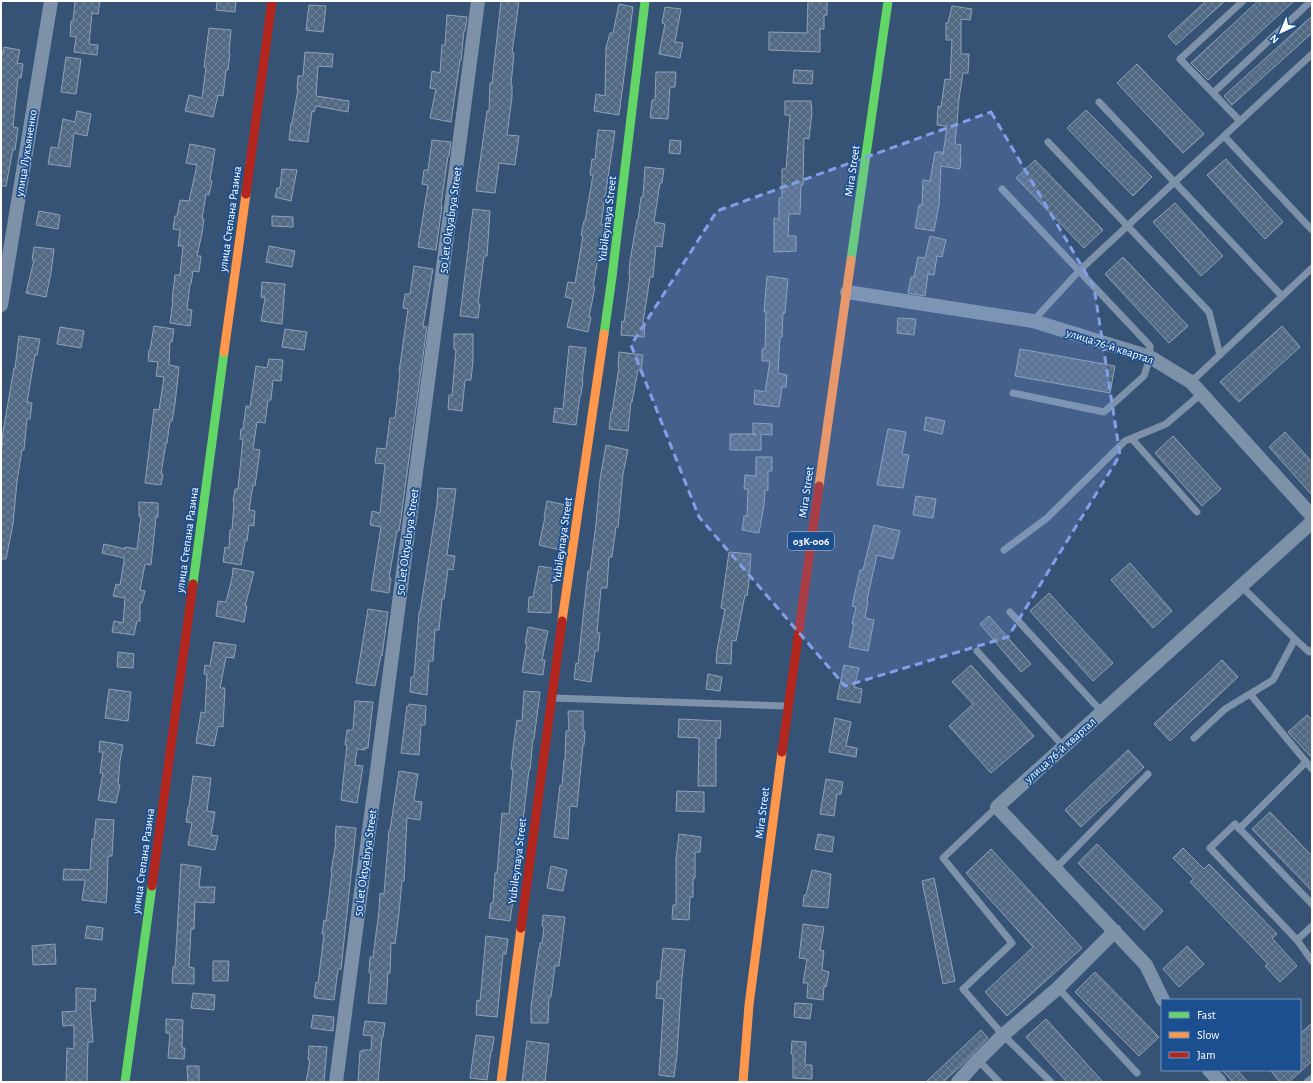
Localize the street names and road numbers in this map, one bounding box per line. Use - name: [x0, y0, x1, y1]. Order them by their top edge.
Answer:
- street label: улица Лукьяненко: [13, 109, 40, 198]
- street label: Mira Street: [842, 144, 862, 198]
- street label: улица Степана Разина: [216, 165, 244, 274]
- street label: 50 Let Oktyabrya Street: [437, 166, 464, 274]
- street label: Yubileynaya Street: [596, 175, 619, 263]
- street label: улица 76-й квартал: [1064, 326, 1155, 367]
- street label: Mira Street: [796, 465, 816, 519]
- street label: улица Степана Разина: [173, 486, 201, 595]
- street label: 50 Let Oktyabrya Street: [394, 488, 421, 596]
- street label: Yubileynaya Street: [550, 496, 575, 584]
- road number: 03К-006: [788, 532, 834, 550]
- street label: улица 76-й квартал: [1021, 715, 1099, 786]
- street label: Mira Street: [753, 786, 771, 839]
- street label: улица Степана Разина: [129, 807, 157, 916]
- street label: 50 Let Oktyabrya Street: [352, 809, 379, 917]
- street label: Yubileynaya Street: [506, 817, 529, 905]

